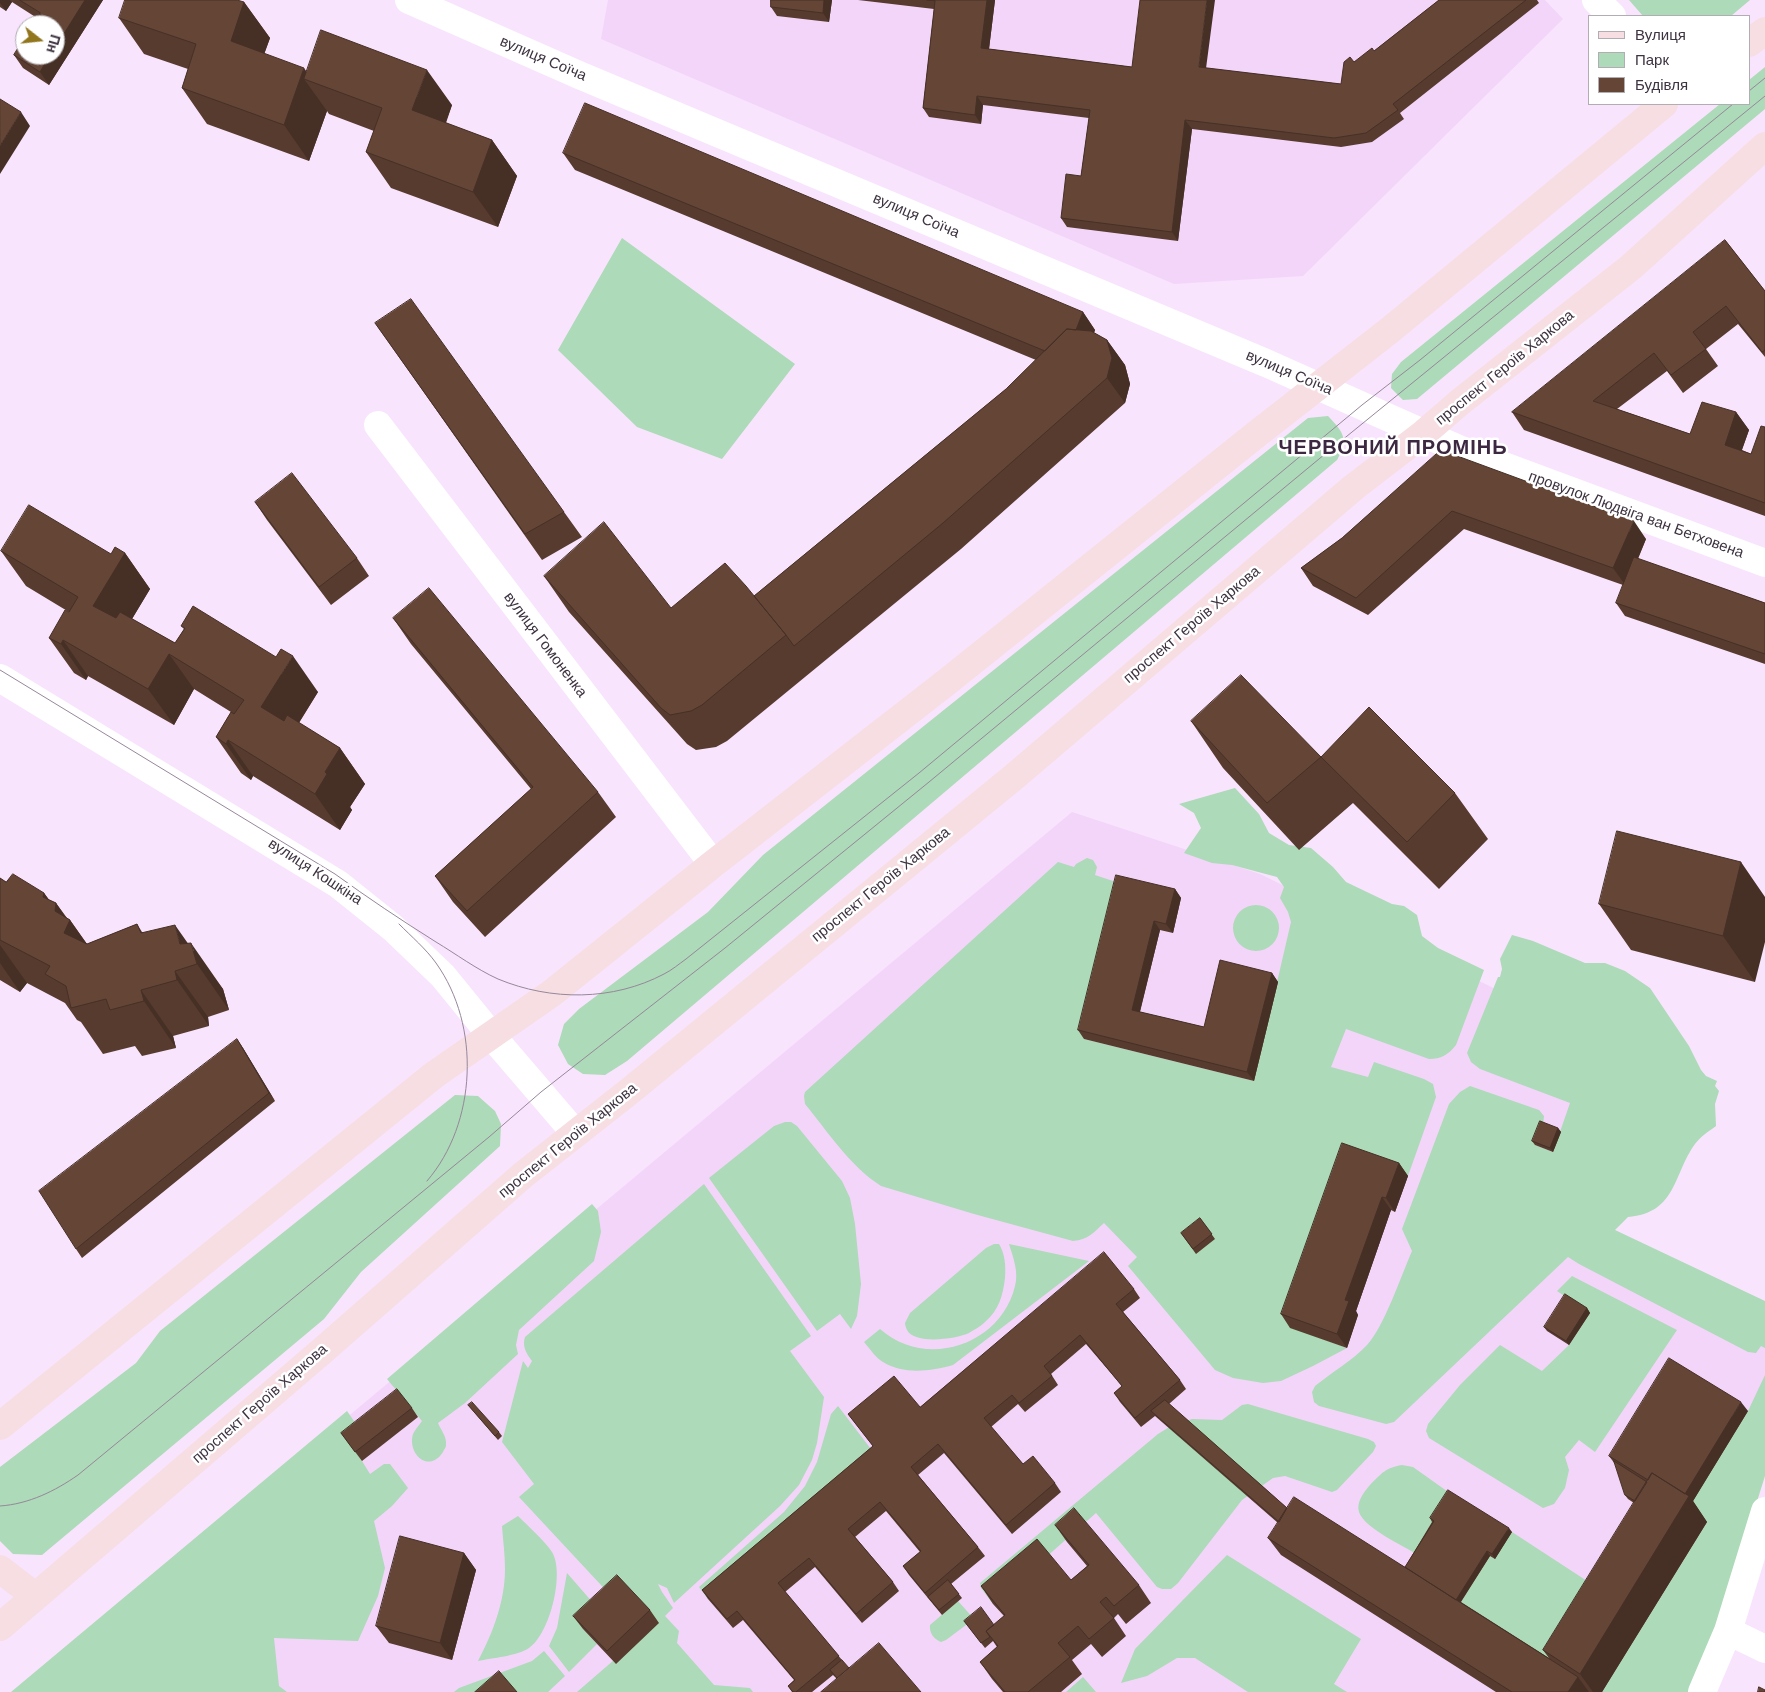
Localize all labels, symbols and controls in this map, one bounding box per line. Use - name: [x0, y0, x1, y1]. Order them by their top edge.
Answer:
- north arrow: [15, 15, 65, 65]
- legend: [1588, 15, 1750, 105]
- text: Вулиця: [1635, 26, 1686, 43]
- text: Пн: [43, 33, 64, 55]
- street label: вулиця Соїча: [497, 33, 589, 85]
- text: Парк: [1635, 51, 1669, 68]
- text: Будівля: [1635, 76, 1688, 93]
- street label: вулиця Соїча: [870, 190, 962, 242]
- street label: проспект Героїв Харкова: [1432, 307, 1578, 429]
- street label: вулиця Соїча: [1243, 347, 1335, 399]
- district label: ЧЕРВОНИЙ ПРОМІНЬ: [1276, 436, 1510, 460]
- street label: провулок Людвіга ван Бетховена: [1526, 468, 1746, 562]
- street label: проспект Героїв Харкова: [1120, 563, 1264, 687]
- street label: вулиця Гомоненка: [500, 589, 590, 701]
- street label: проспект Героїв Харкова: [808, 824, 954, 946]
- street label: вулиця Кошкіна: [265, 835, 365, 909]
- street label: проспект Героїв Харкова: [495, 1080, 641, 1202]
- street label: проспект Героїв Харкова: [189, 1340, 331, 1468]

